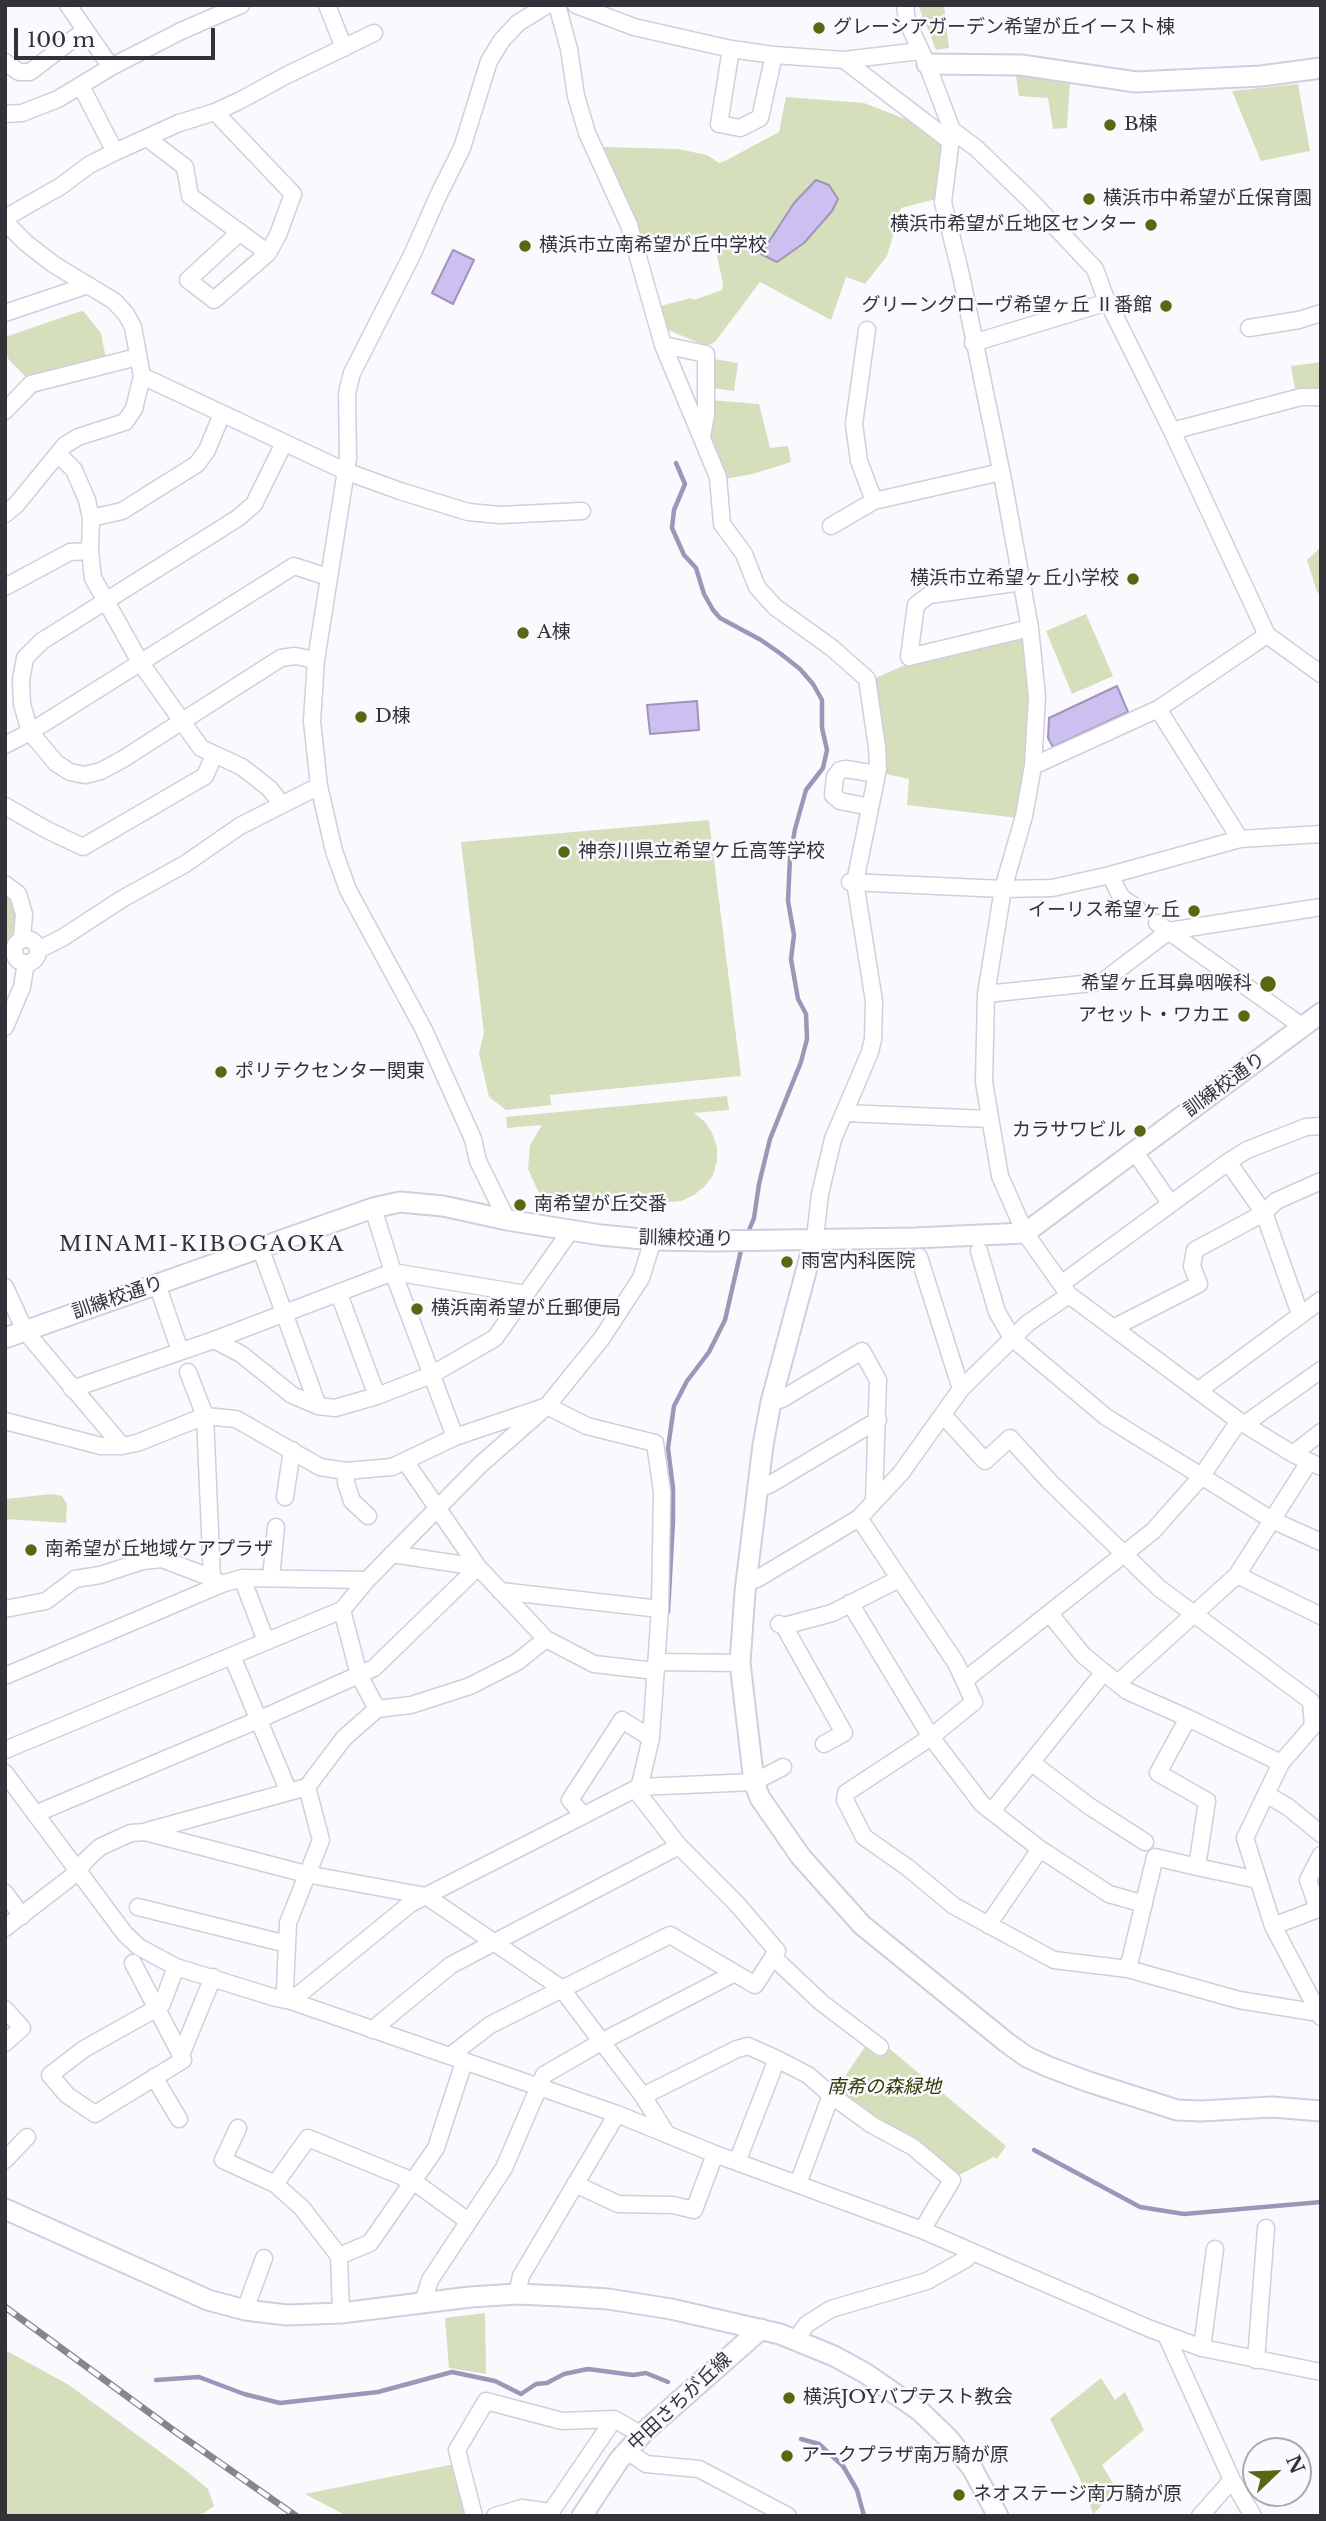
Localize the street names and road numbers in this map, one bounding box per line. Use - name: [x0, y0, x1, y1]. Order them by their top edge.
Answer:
- street label: 訓練校通り: [1180, 1048, 1270, 1122]
- street label: 訓練校通り: [638, 1227, 734, 1251]
- street label: 訓練校通り: [69, 1272, 167, 1324]
- street label: 中田さちが丘線: [624, 2348, 736, 2456]

